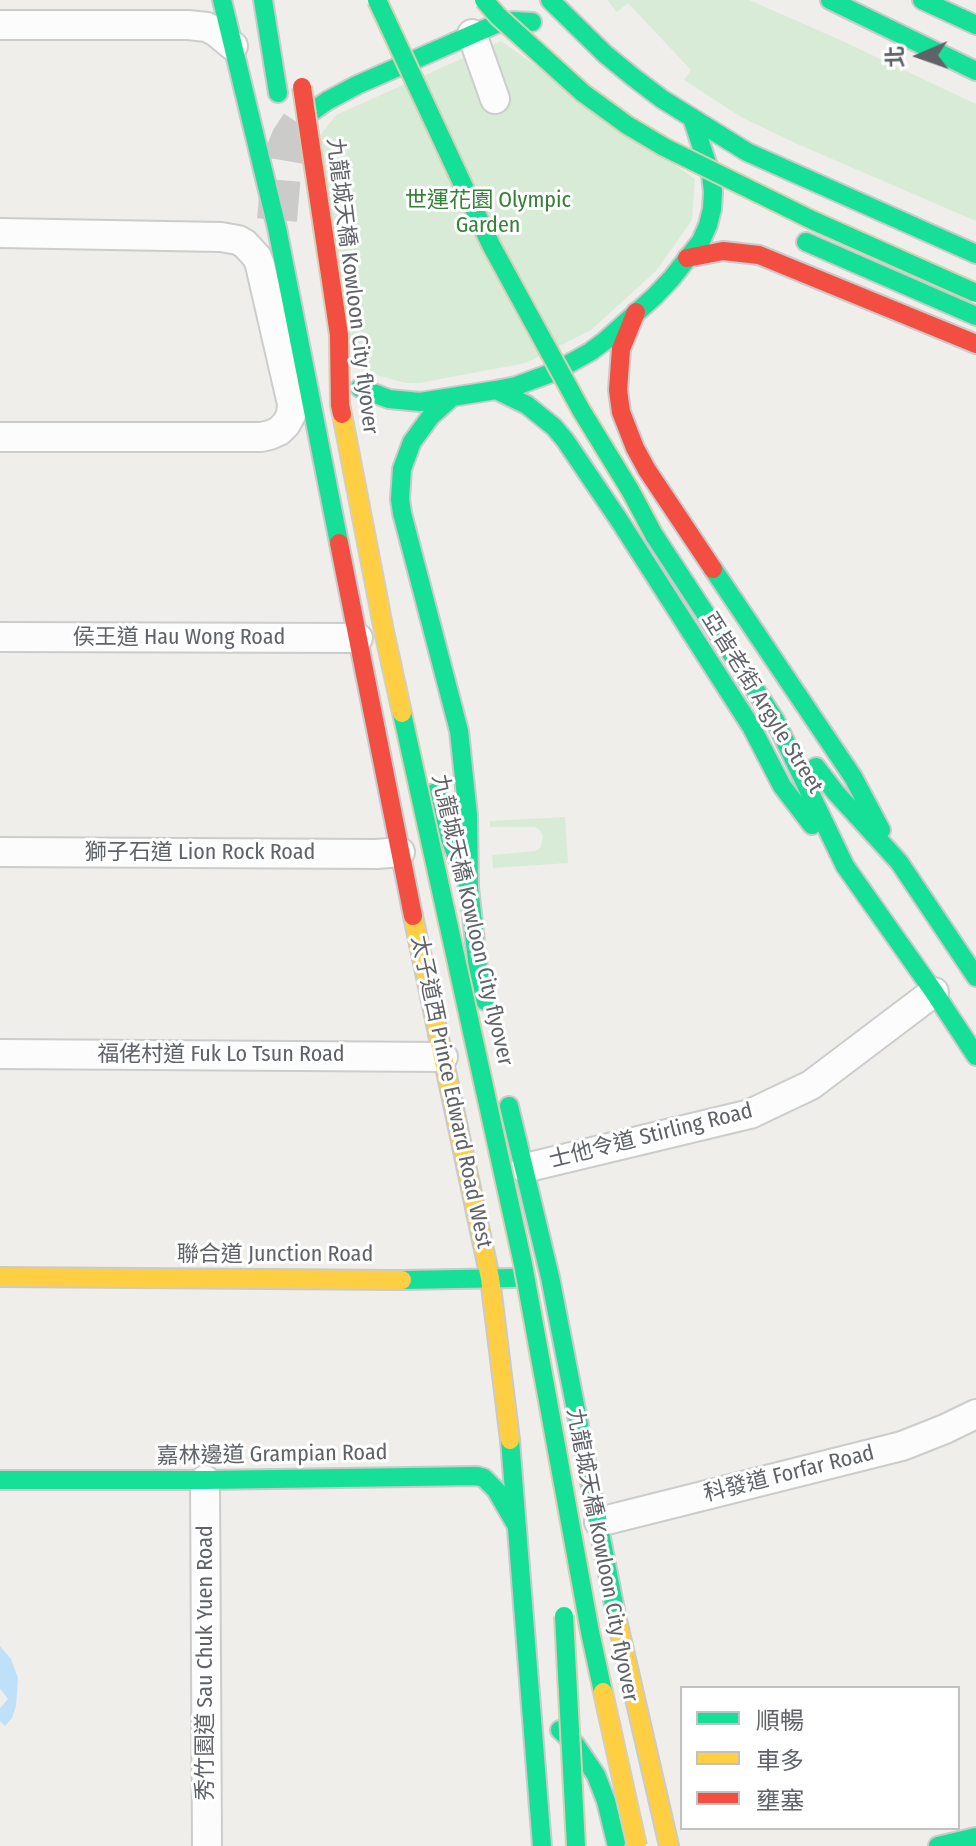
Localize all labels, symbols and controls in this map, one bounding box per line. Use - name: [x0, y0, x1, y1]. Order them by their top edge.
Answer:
- north arrow: [880, 16, 960, 96]
- text: 北: [882, 45, 909, 68]
- street label: 九龍城天橋 Kowloon City flyover: [321, 136, 383, 436]
- park label: 世運花園 Olympic Garden: [405, 188, 571, 240]
- street label: 亞皆老街 Argyle Street: [696, 608, 828, 798]
- street label: 侯王道 Hau Wong Road: [73, 625, 285, 651]
- street label: 九龍城天橋 Kowloon City flyover: [426, 772, 518, 1068]
- street label: 獅子石道 Lion Rock Road: [85, 840, 315, 866]
- street label: 太子道西 Prince Edward Road West: [405, 933, 497, 1251]
- street label: 福佬村道 Fuk Lo Tsun Road: [97, 1042, 345, 1068]
- street label: 士他令道 Stirling Road: [547, 1098, 755, 1174]
- street label: 聯合道 Junction Road: [177, 1242, 373, 1268]
- street label: 九龍城天橋 Kowloon City flyover: [561, 1406, 643, 1704]
- street label: 嘉林邊道 Grampian Road: [156, 1440, 388, 1470]
- street label: 科發道 Forfar Road: [701, 1440, 877, 1508]
- street label: 秀竹園道 Sau Chuk Yuen Road: [193, 1525, 219, 1801]
- legend: [680, 1686, 960, 1830]
- text: 順暢: [756, 1707, 804, 1735]
- text: 車多: [756, 1747, 804, 1775]
- text: 壅塞: [756, 1787, 804, 1815]

